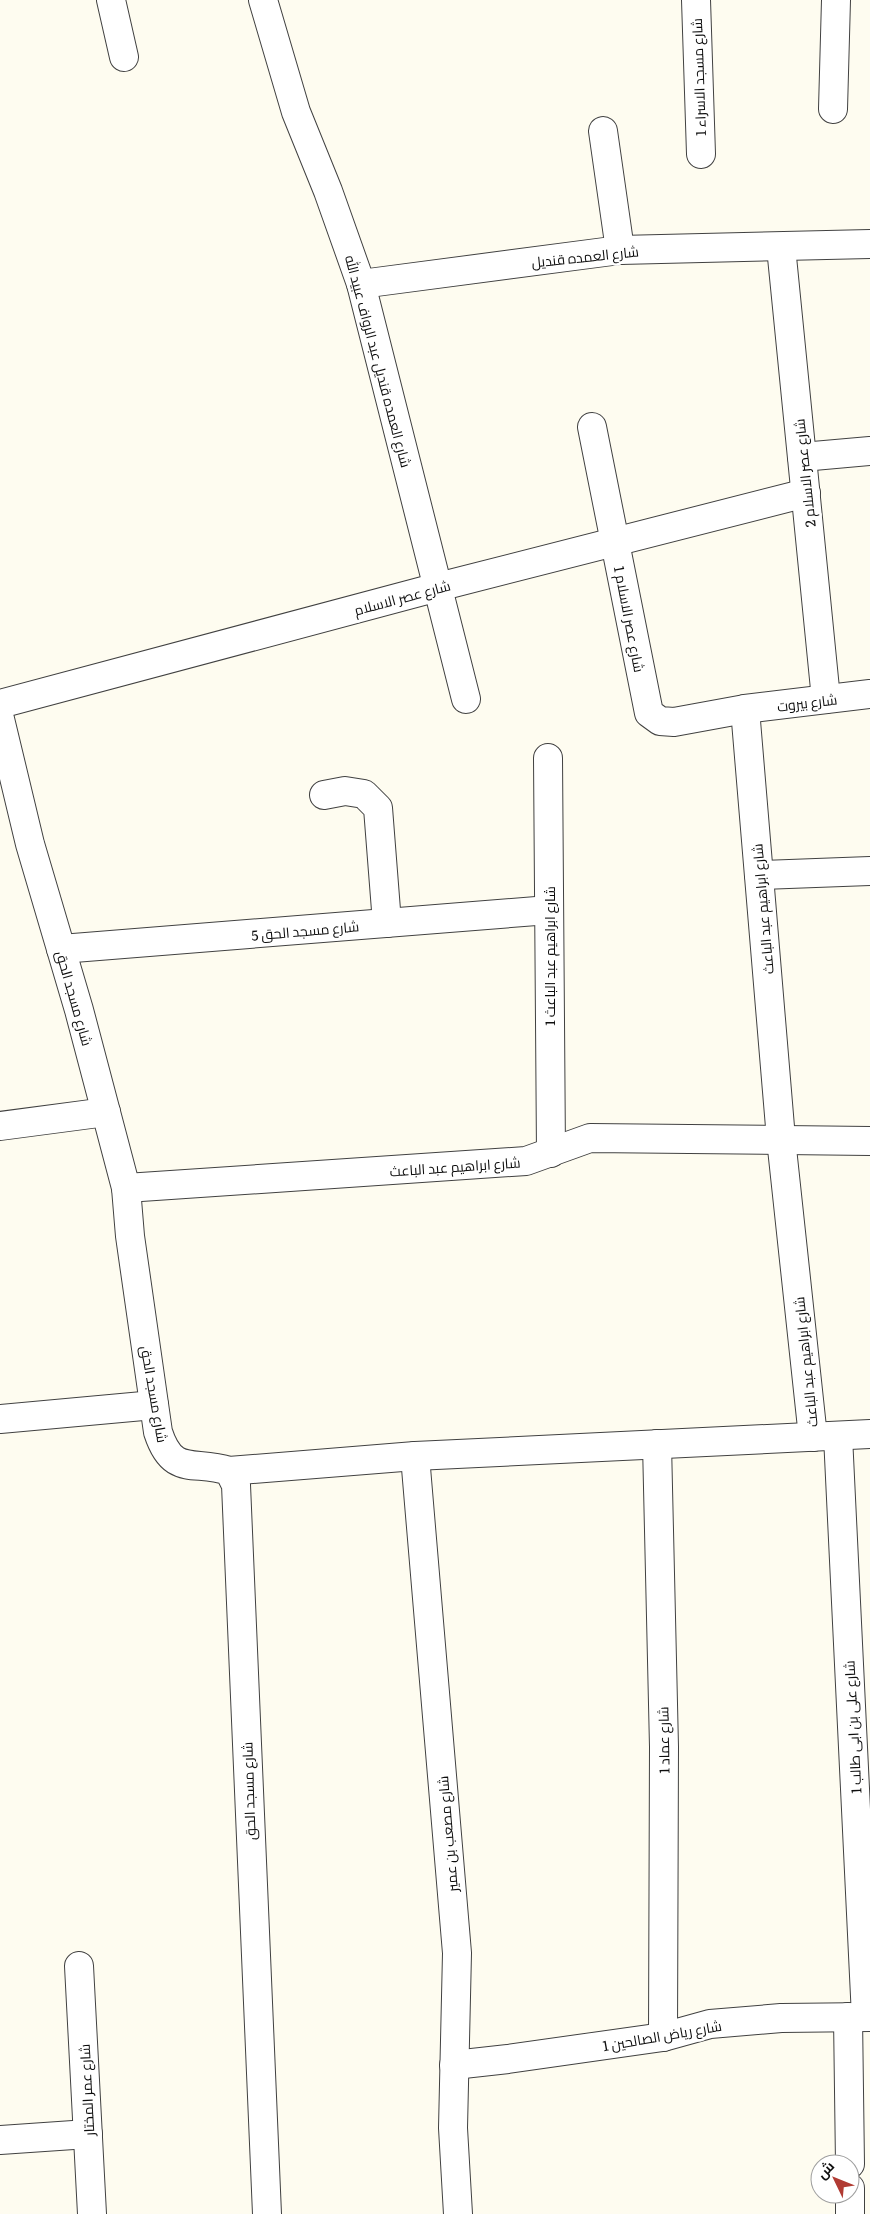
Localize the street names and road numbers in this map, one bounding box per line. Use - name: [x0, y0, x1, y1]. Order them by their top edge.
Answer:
- street label: شارع مسجد الاسراء 1: [686, 18, 710, 136]
- street label: شارع العمده قنديل: [530, 240, 640, 272]
- street label: شارع العمده قنديل عبد الرواف عبيد الله: [341, 253, 417, 469]
- street label: شارع عصر الاسلام 2: [788, 418, 821, 528]
- street label: شارع عصر الاسلام 1: [609, 564, 650, 674]
- street label: شارع عصر الاسلام: [352, 575, 453, 620]
- street label: شارع بيروت: [776, 688, 838, 716]
- street label: شارع ابراهيم عبد الباعث: [746, 843, 779, 975]
- street label: شارع ابراهيم عبد الباعث 1: [539, 886, 560, 1026]
- street label: شارع مسجد الحق 5: [250, 915, 360, 945]
- street label: شارع مسجد الحق: [52, 948, 98, 1048]
- street label: شارع ابراهيم عبد الباعث: [389, 1151, 521, 1182]
- street label: شارع ابراهيم عبد الباعث: [788, 1296, 823, 1428]
- street label: شارع مسجد الحق: [137, 1344, 173, 1444]
- street label: شارع على بن ابى طالب 1: [839, 1660, 865, 1794]
- street label: شارع عماد 1: [652, 1706, 674, 1774]
- street label: شارع مسجد الحق: [236, 1742, 260, 1840]
- street label: شارع مصعب بن عمير: [432, 1775, 462, 1894]
- street label: شارع رياض الصالحين 1: [601, 2015, 723, 2055]
- street label: شارع عمر المختار: [74, 2043, 98, 2138]

